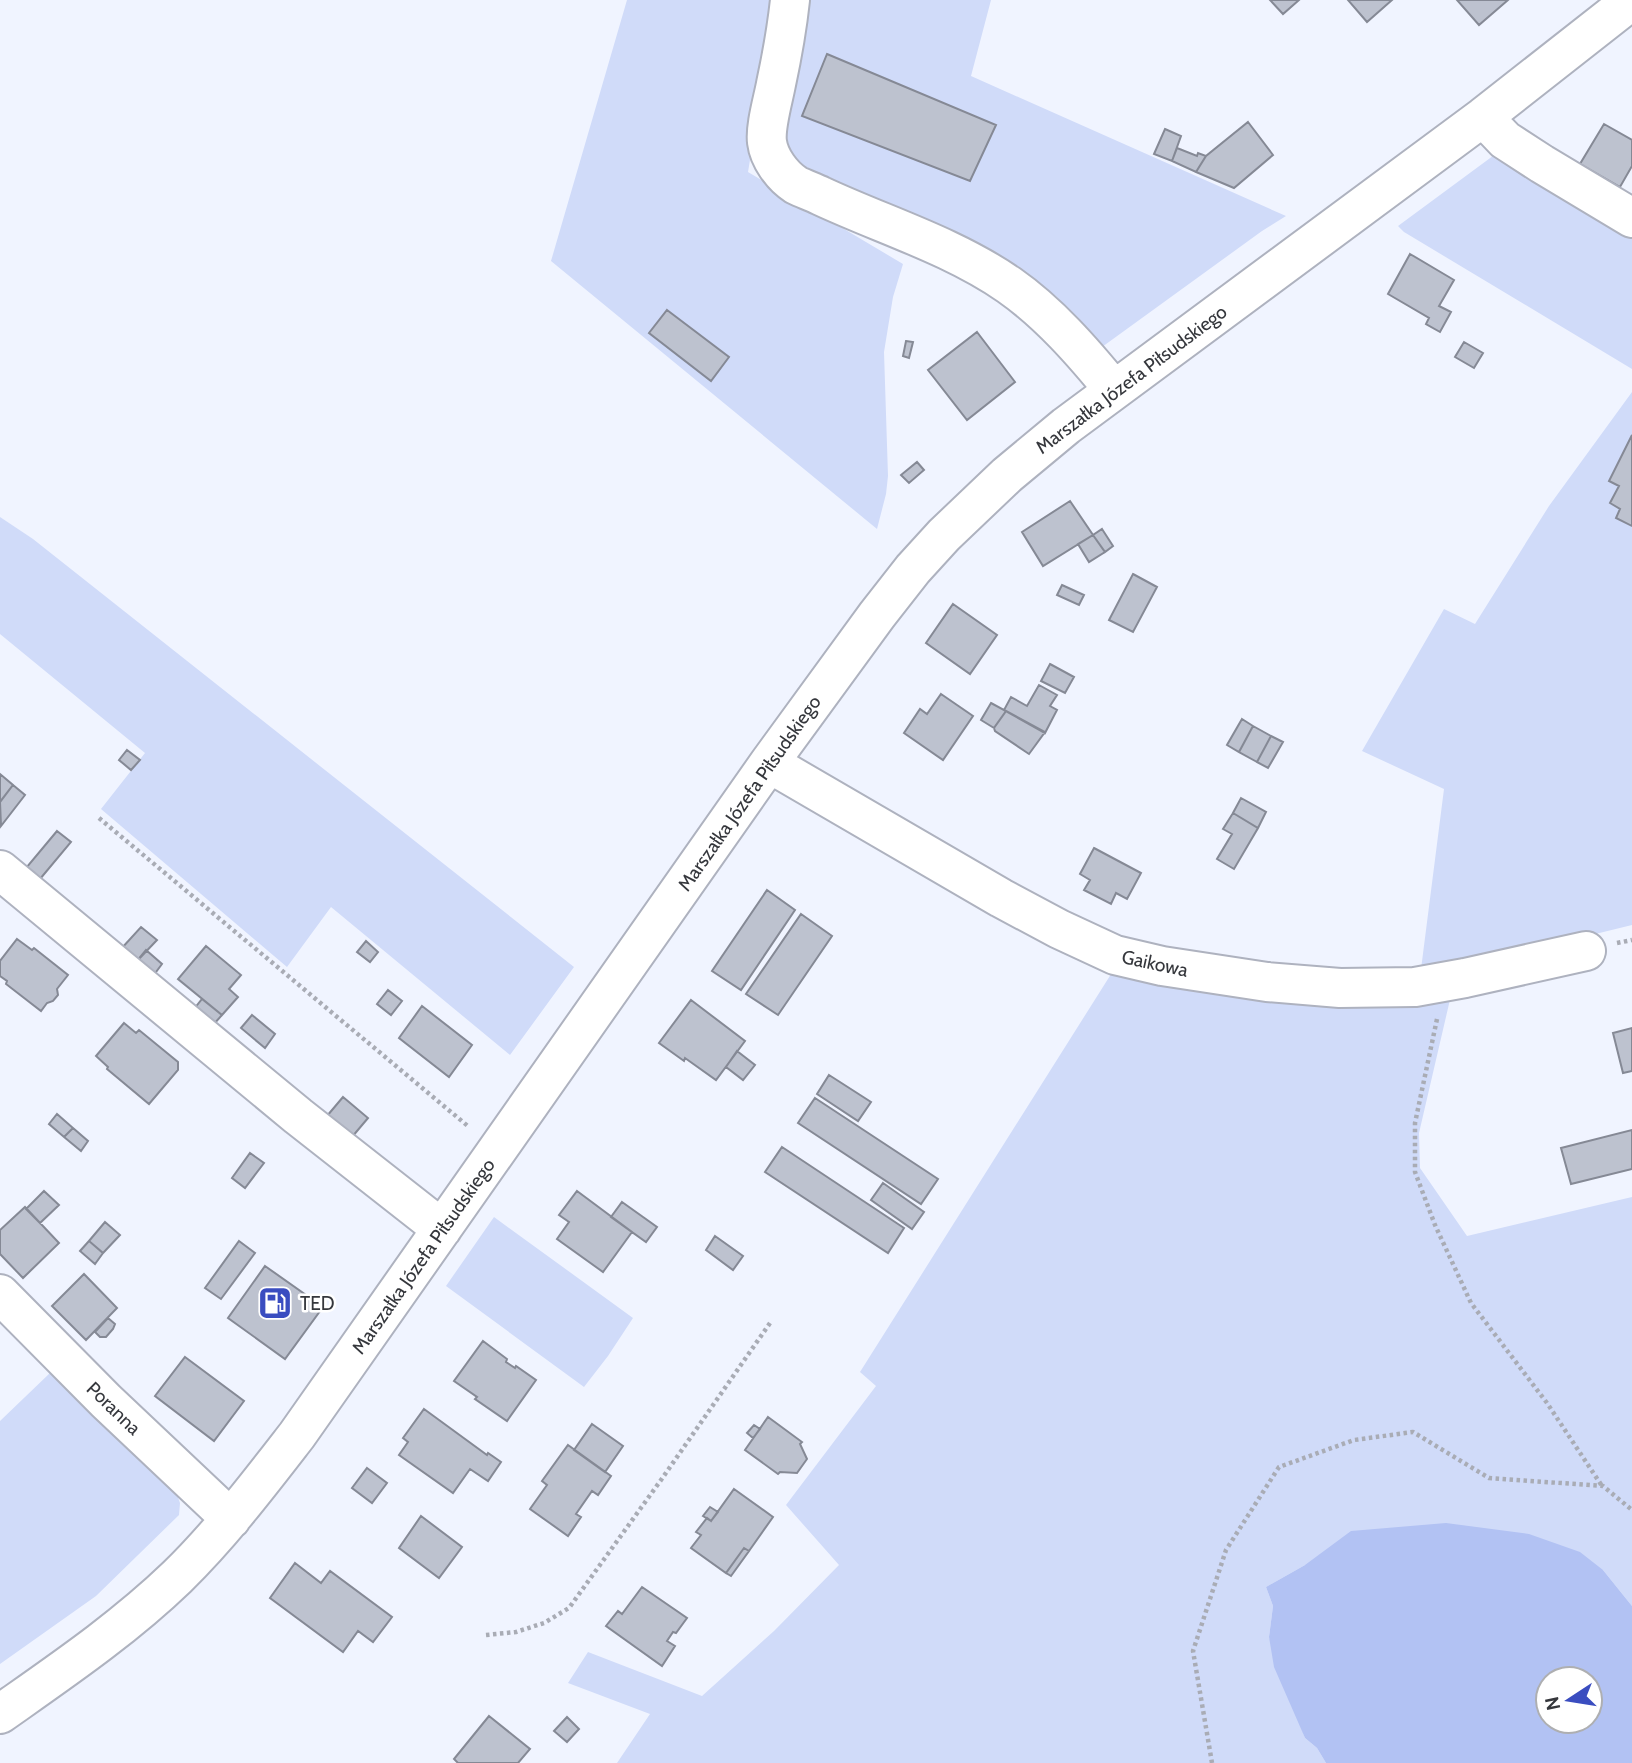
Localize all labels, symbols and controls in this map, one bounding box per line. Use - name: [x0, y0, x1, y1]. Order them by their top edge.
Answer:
- street label: Marszałka Józefa Piłsudskiego: [1031, 300, 1231, 459]
- street label: Marszałka Józefa Piłsudskiego: [673, 691, 826, 895]
- street label: Gaikowa: [1120, 945, 1190, 982]
- street label: Marszałka Józefa Piłsudskiego: [347, 1154, 500, 1358]
- fuel station icon: TED: [256, 1284, 294, 1322]
- place label: TED: [300, 1292, 335, 1315]
- street label: Poranna: [82, 1377, 146, 1440]
- north arrow: [1534, 1665, 1604, 1735]
- text: N: [1540, 1694, 1566, 1712]

